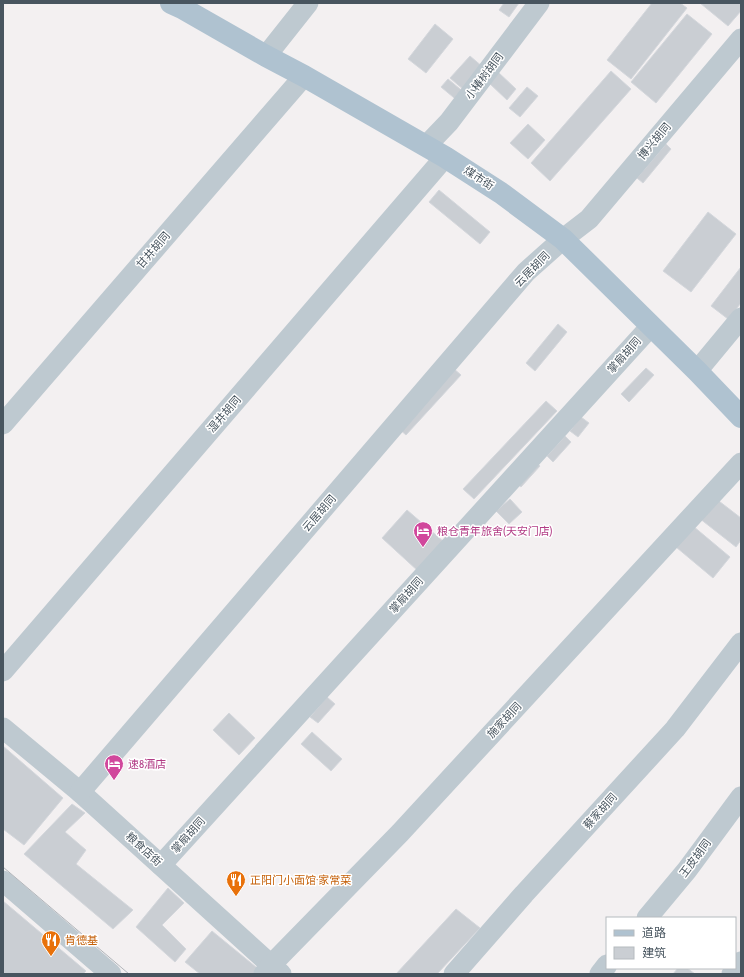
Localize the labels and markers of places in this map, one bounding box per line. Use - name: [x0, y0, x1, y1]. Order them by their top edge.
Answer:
- hotel icon: 粮仓青年旅舍(天安门店): [412, 520, 434, 548]
- place label: 粮仓青年旅舍(天安门店): [437, 525, 553, 537]
- hotel icon: 速8酒店: [103, 753, 125, 781]
- place label: 速8酒店: [128, 758, 166, 770]
- restaurant icon: 正阳门小面馆·家常菜: [225, 869, 247, 897]
- place label: 正阳门小面馆·家常菜: [250, 874, 351, 886]
- restaurant icon: 肯德基: [40, 929, 62, 957]
- place label: 肯德基: [65, 934, 98, 946]

